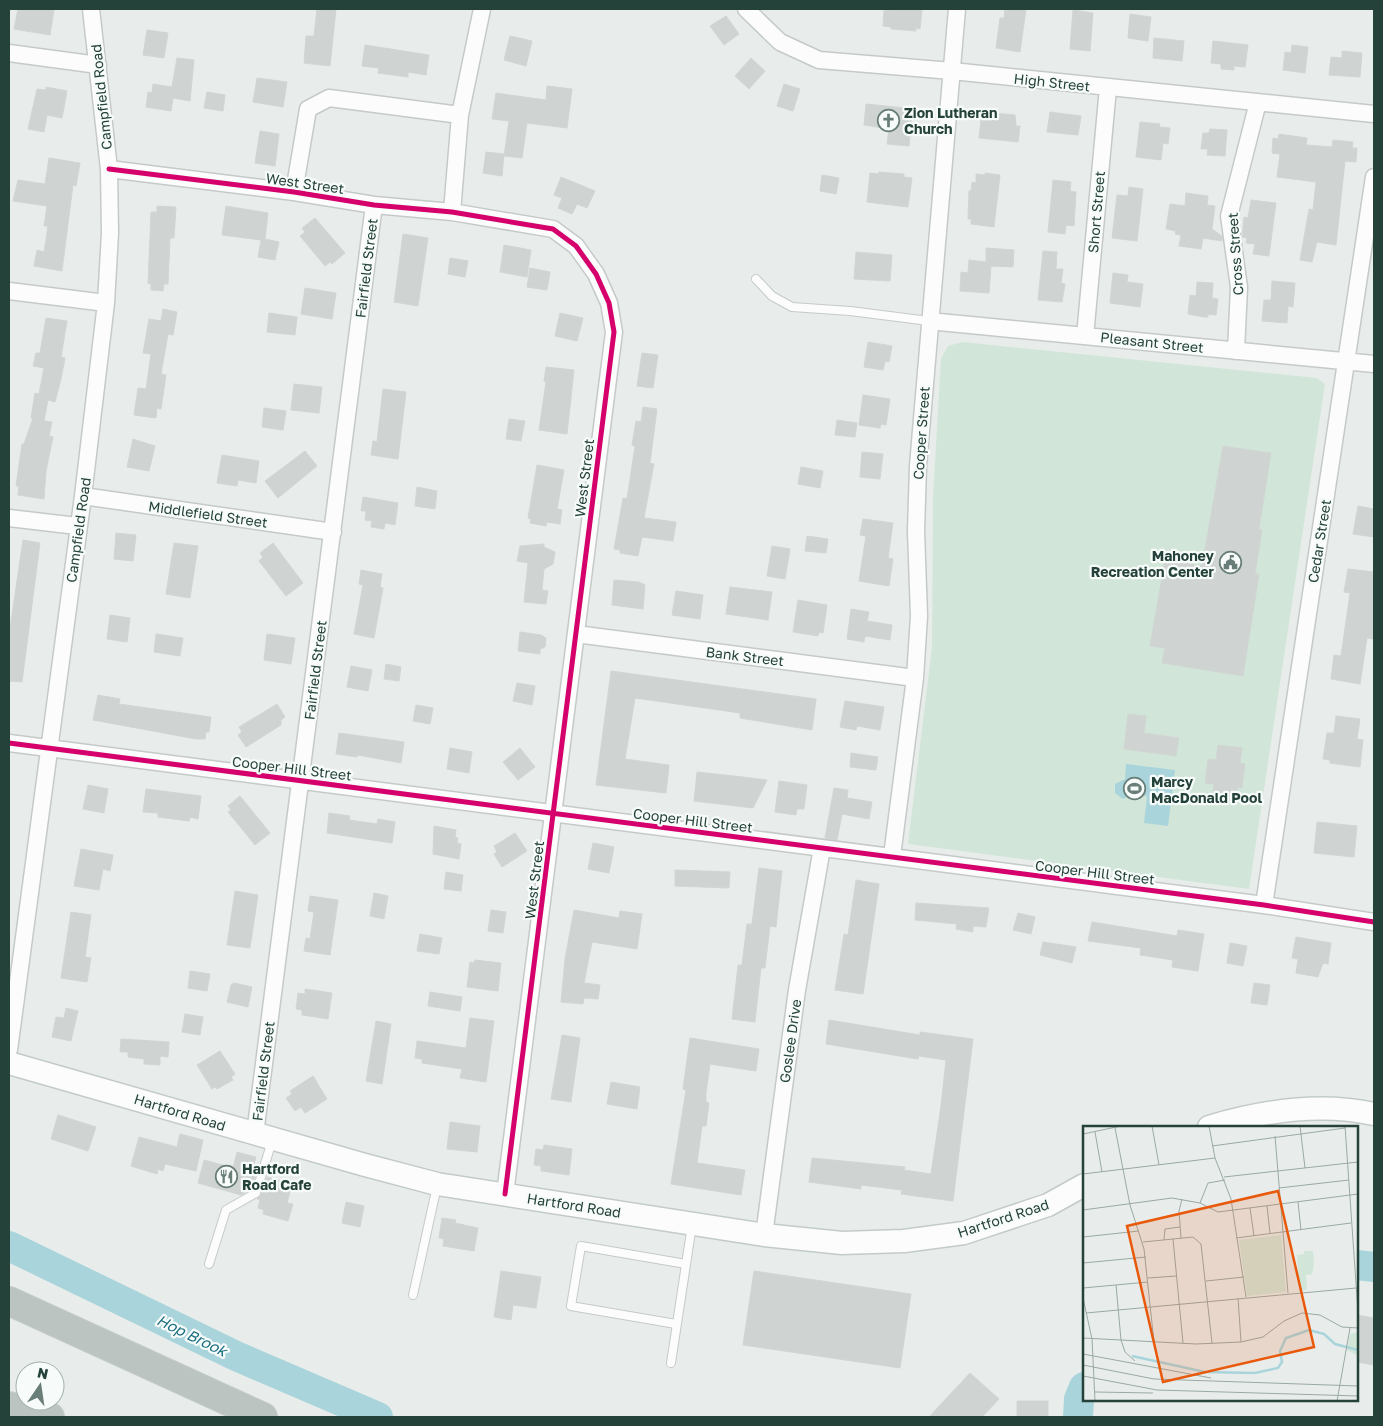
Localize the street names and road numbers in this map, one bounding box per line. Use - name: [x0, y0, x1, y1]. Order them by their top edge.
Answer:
- street label: Campfield Road: [87, 43, 115, 151]
- street label: High Street: [1013, 70, 1091, 94]
- street label: West Street: [265, 169, 345, 197]
- street label: Short Street: [1084, 170, 1108, 254]
- street label: Cross Street: [1224, 212, 1246, 296]
- street label: Fairfield Street: [351, 217, 381, 319]
- street label: Pleasant Street: [1099, 328, 1205, 356]
- street label: Cooper Street: [909, 386, 933, 480]
- street label: West Street: [571, 438, 597, 518]
- street label: Campfield Road: [62, 476, 94, 584]
- street label: Middlefield Street: [147, 497, 269, 531]
- street label: Cedar Street: [1304, 498, 1334, 584]
- street label: Fairfield Street: [300, 619, 330, 721]
- street label: Bank Street: [705, 643, 785, 669]
- street label: Cooper Hill Street: [231, 752, 353, 784]
- street label: Cooper Hill Street: [632, 804, 754, 836]
- street label: West Street: [521, 840, 547, 920]
- street label: Cooper Hill Street: [1034, 856, 1156, 888]
- street label: Goslee Drive: [776, 998, 804, 1084]
- street label: Fairfield Street: [248, 1020, 278, 1122]
- street label: Hartford Road: [132, 1090, 228, 1134]
- street label: Hartford Road: [526, 1189, 622, 1221]
- street label: Hartford Road: [955, 1195, 1051, 1241]

